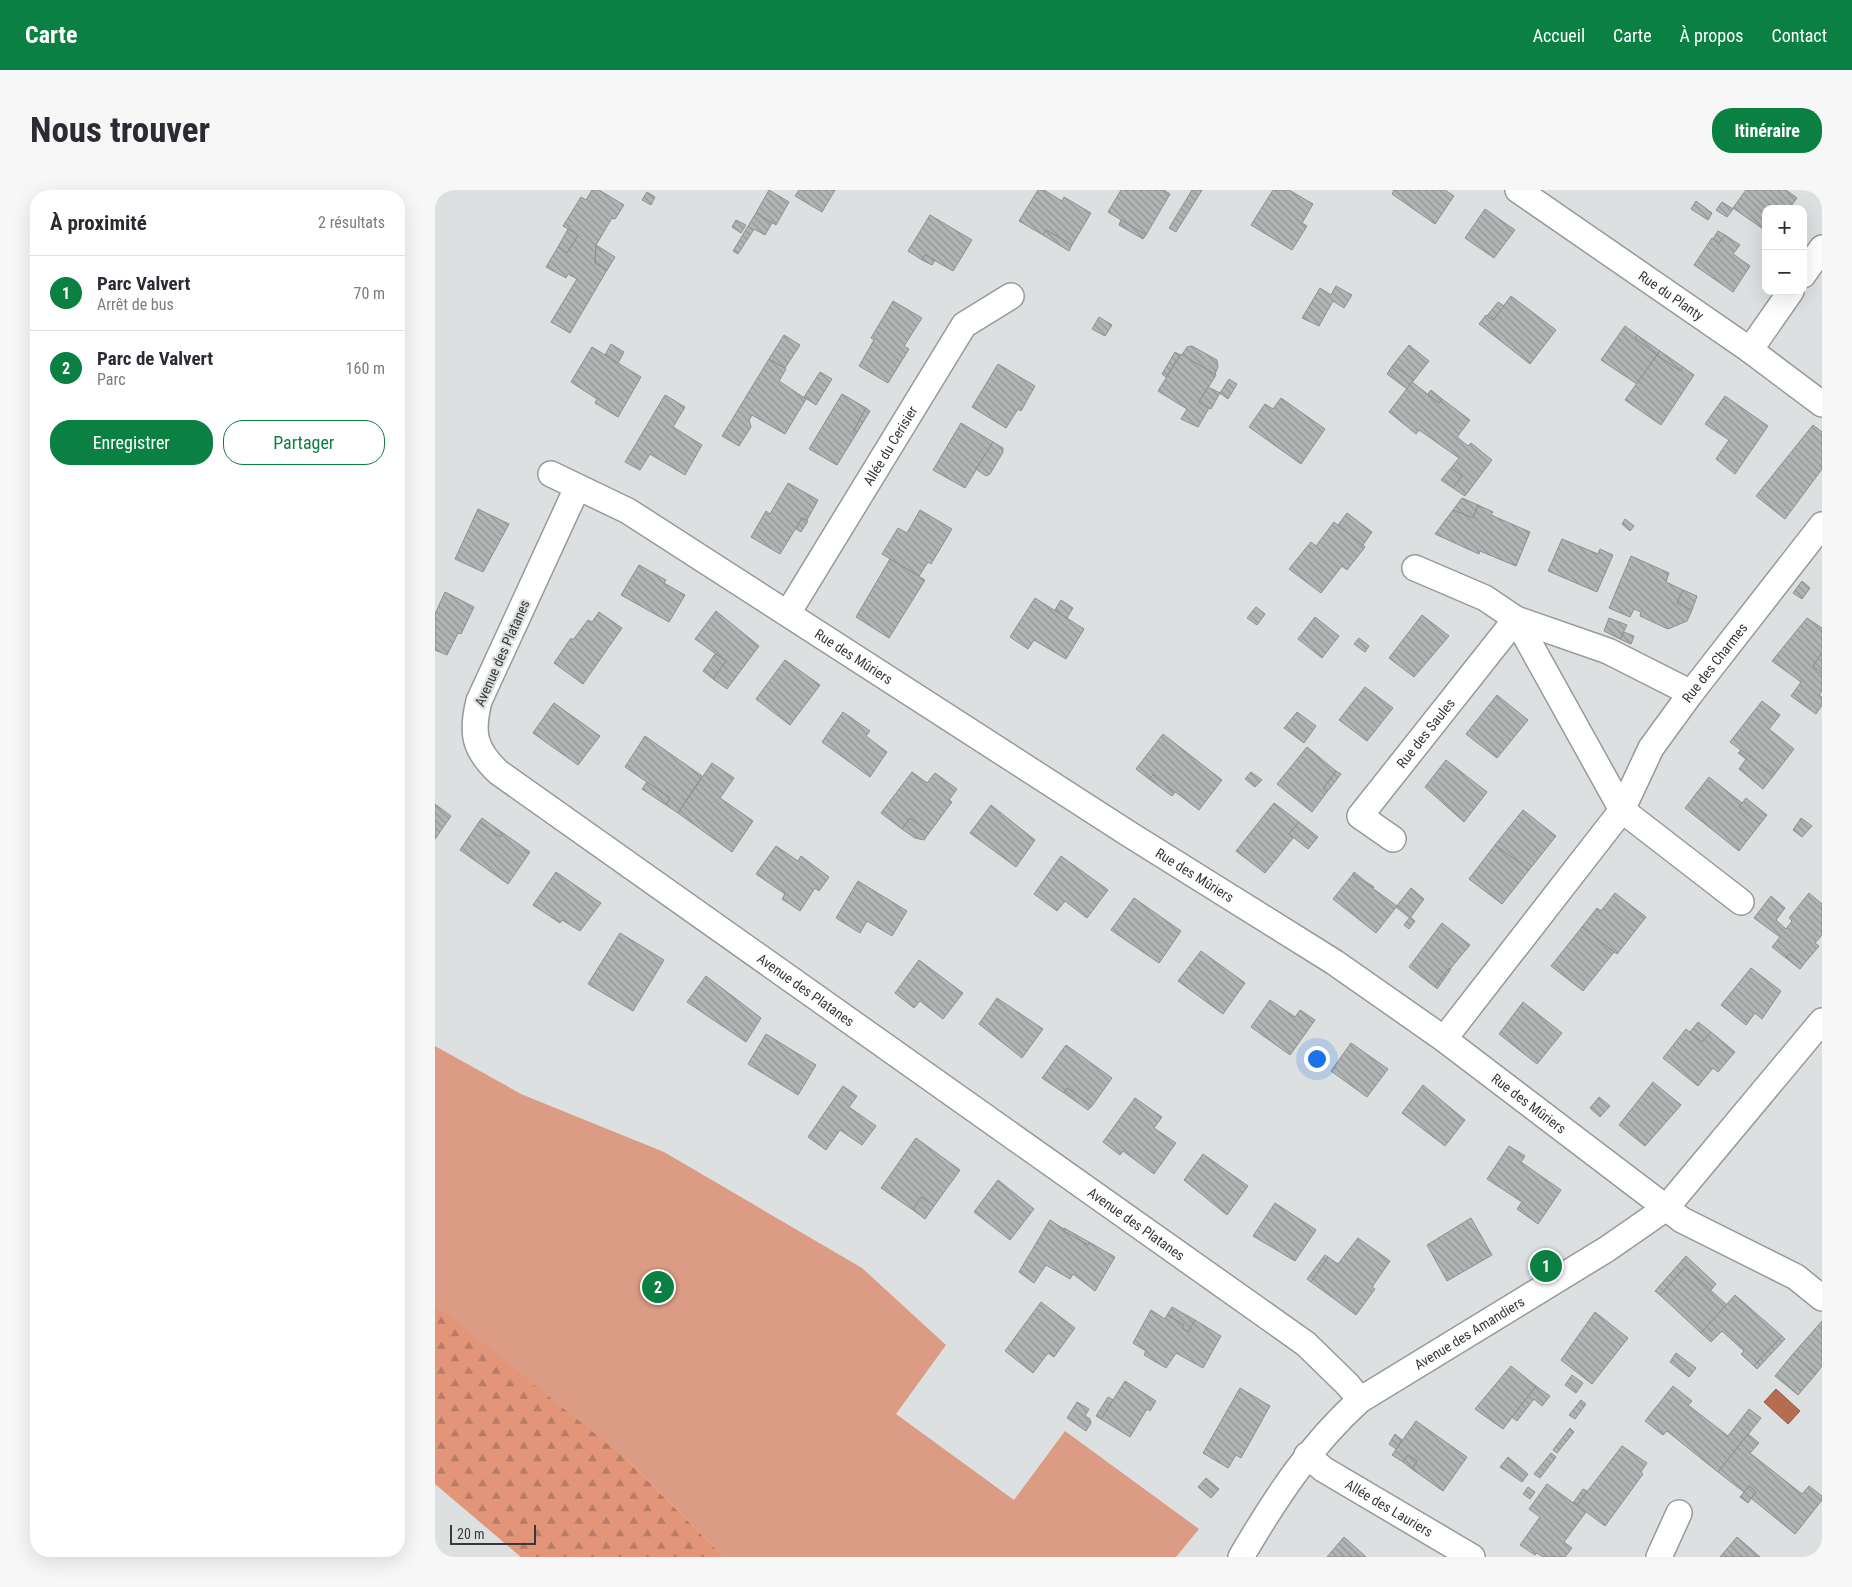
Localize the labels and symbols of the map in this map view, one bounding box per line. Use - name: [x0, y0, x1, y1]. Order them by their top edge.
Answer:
- street label: Rue du Planty: [1636, 268, 1707, 324]
- street label: Allée du Cerisier: [860, 403, 921, 488]
- street label: Avenue des Platanes: [471, 597, 533, 709]
- street label: Rue des Charmes: [1679, 620, 1751, 706]
- street label: Rue des Mûriers: [812, 626, 896, 687]
- street label: Rue des Saules: [1393, 695, 1458, 771]
- street label: Rue des Mûriers: [1153, 845, 1237, 905]
- street label: Avenue des Platanes: [754, 950, 857, 1030]
- your location: [1304, 1046, 1330, 1072]
- street label: Rue des Mûriers: [1488, 1070, 1569, 1137]
- street label: Avenue des Platanes: [1085, 1184, 1188, 1264]
- pin: 1: [1530, 1247, 1562, 1285]
- pin: 2: [642, 1268, 674, 1306]
- street label: Avenue des Amandiers: [1411, 1293, 1527, 1373]
- street label: Allée des Lauriers: [1342, 1476, 1436, 1540]
- scale bar: [450, 1522, 536, 1545]

